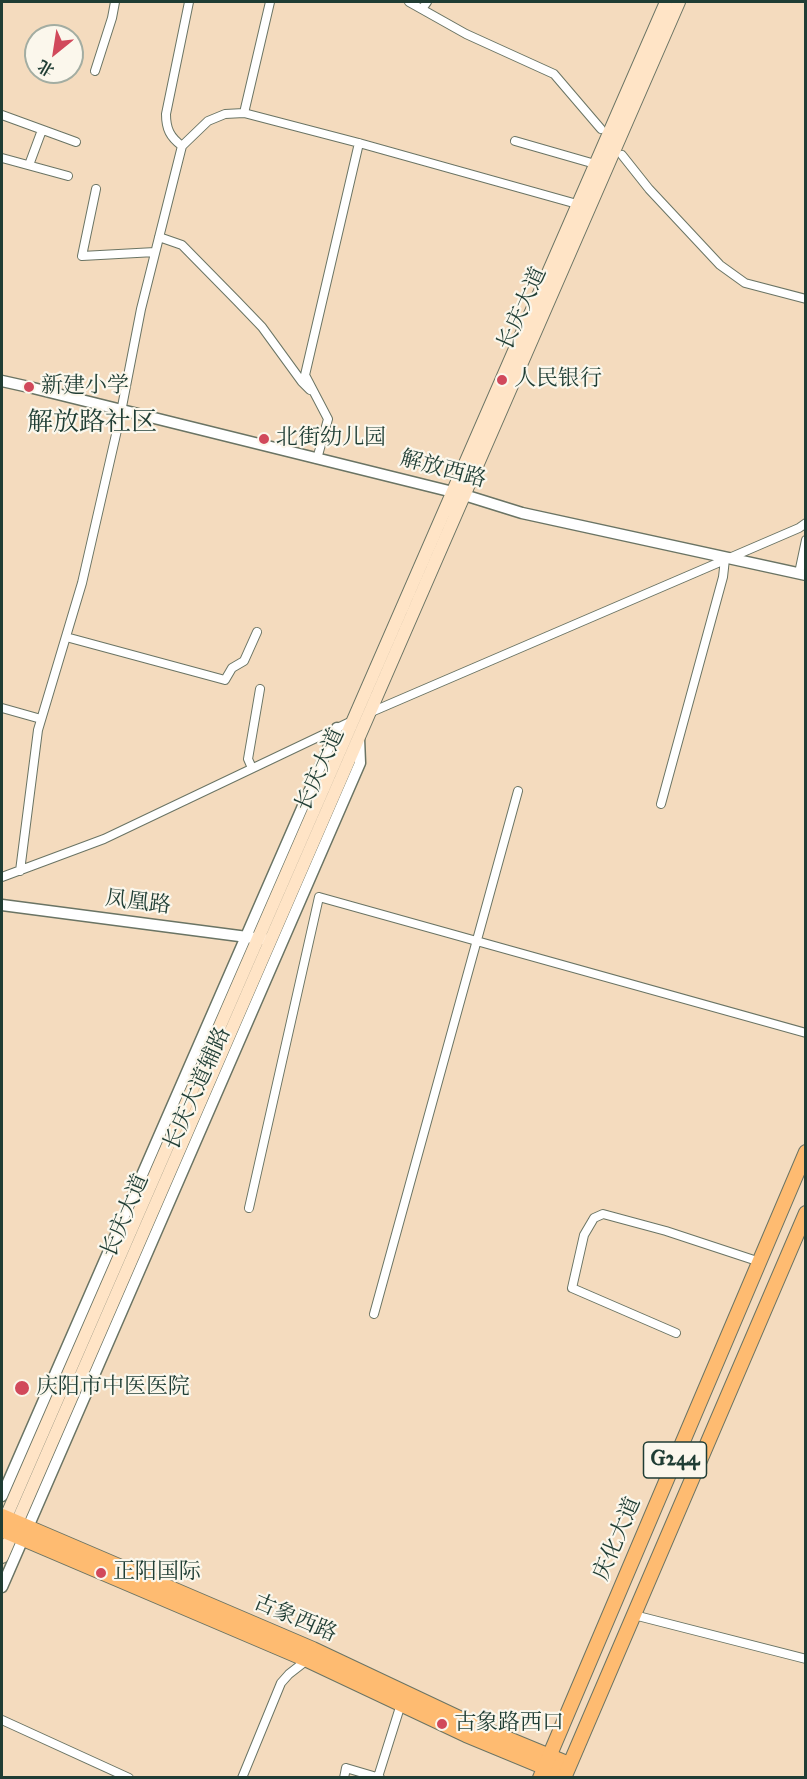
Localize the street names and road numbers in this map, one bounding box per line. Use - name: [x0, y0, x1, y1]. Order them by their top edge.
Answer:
- street label: 长庆大道: [493, 263, 553, 355]
- street label: 解放西路: [397, 446, 489, 494]
- street label: 长庆大道: [291, 724, 351, 816]
- street label: 凤凰路: [104, 886, 172, 920]
- street label: 长庆大道辅路: [159, 1023, 237, 1155]
- street label: 长庆大道: [97, 1170, 155, 1262]
- road number: G244: [644, 1442, 706, 1478]
- street label: 庆化大道: [589, 1493, 647, 1585]
- street label: 古象西路: [249, 1590, 341, 1648]

